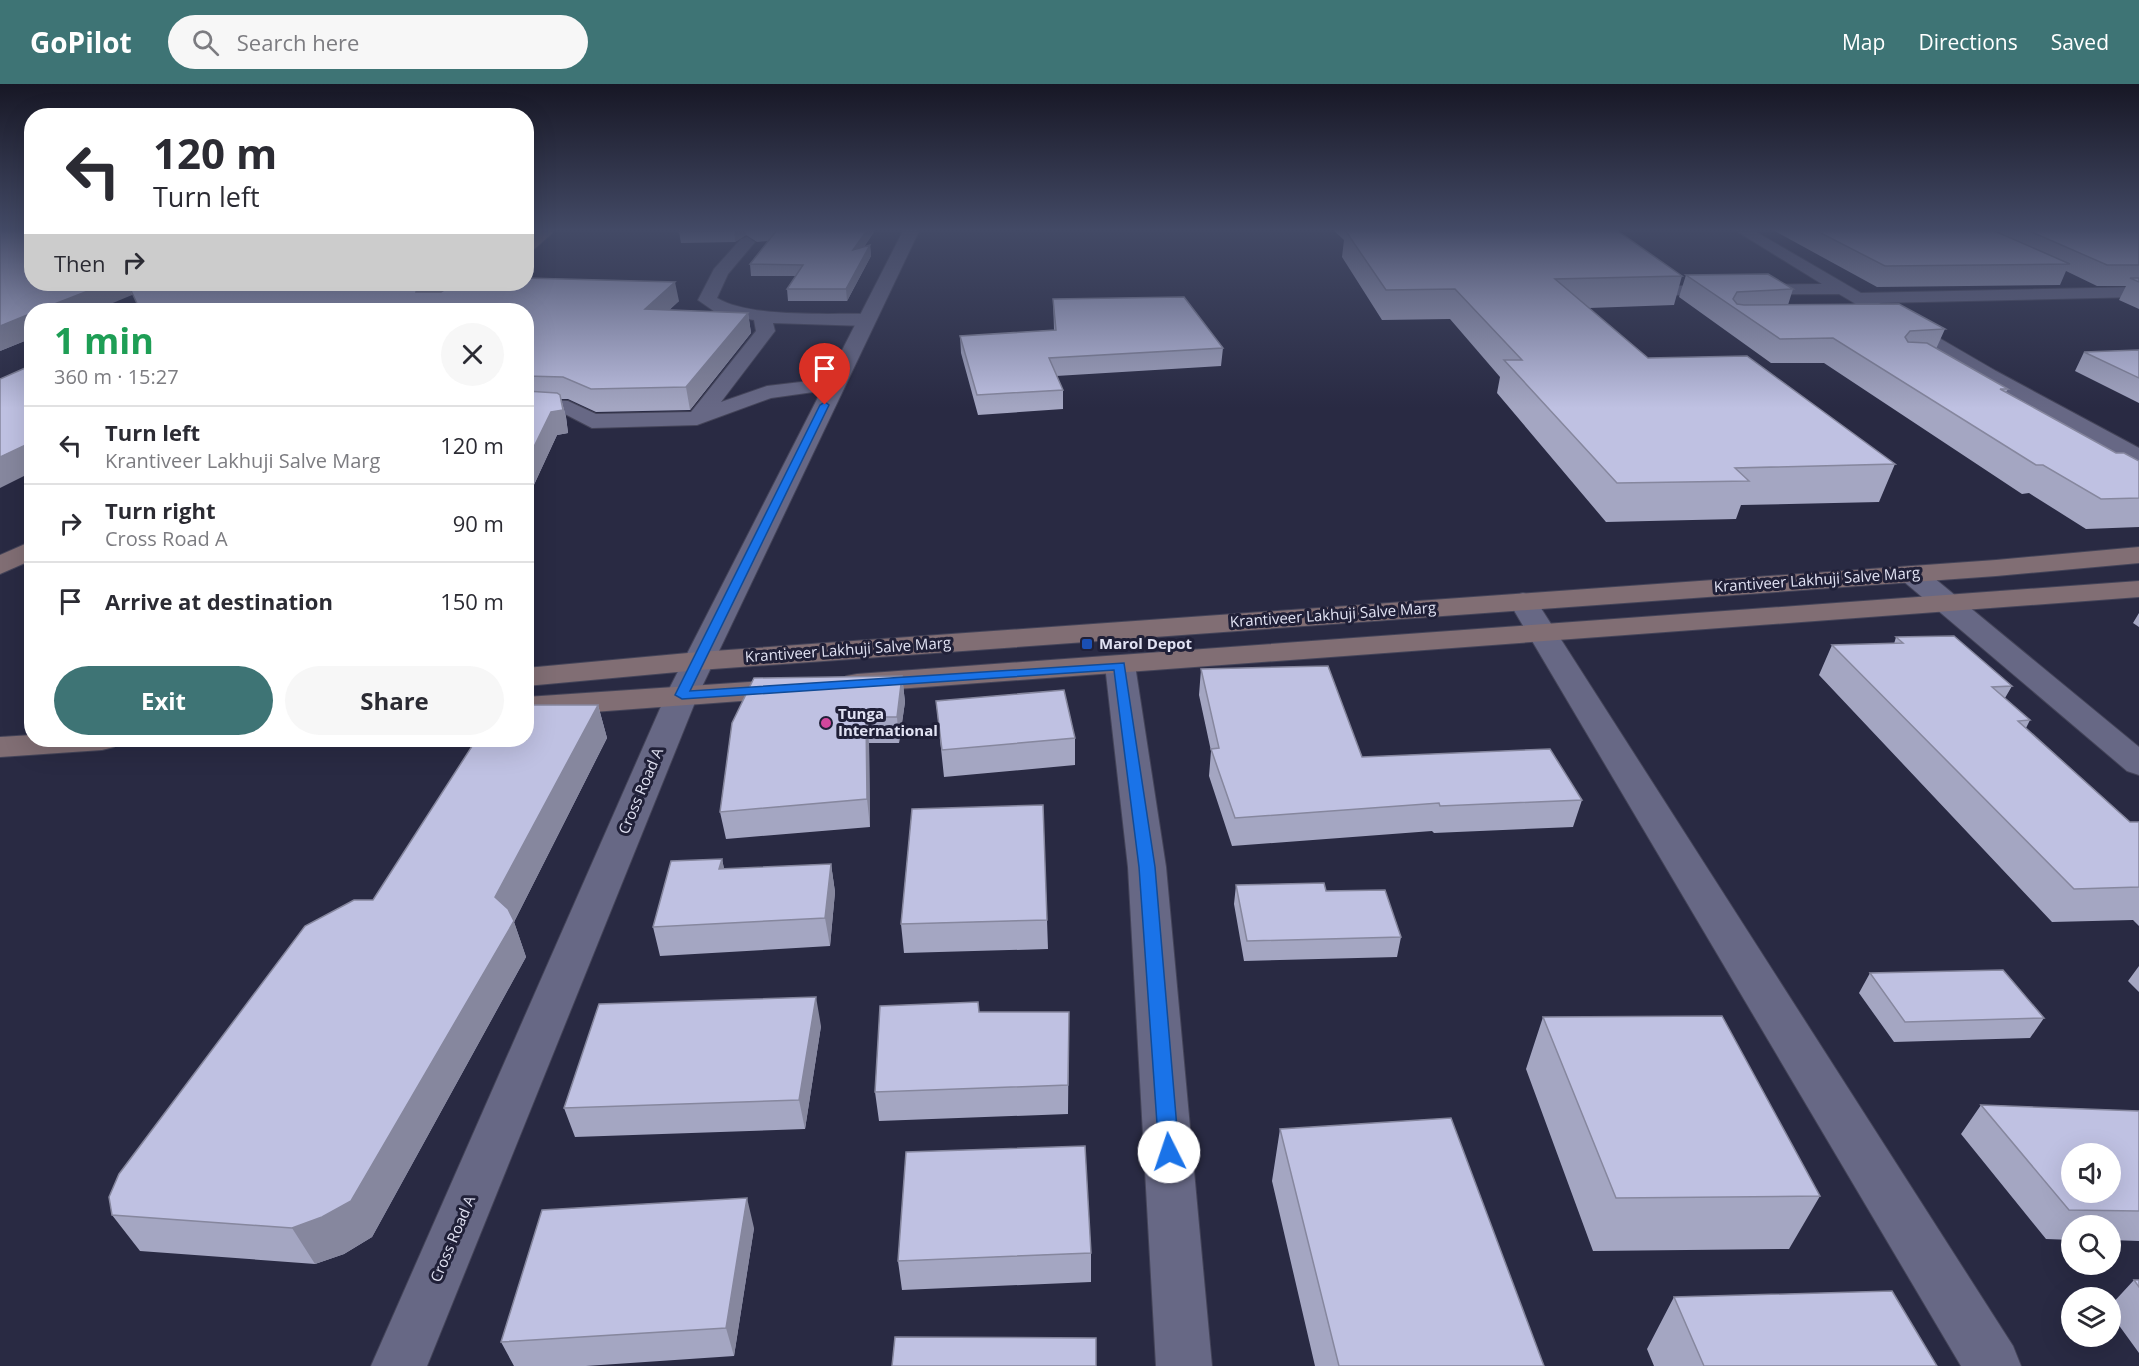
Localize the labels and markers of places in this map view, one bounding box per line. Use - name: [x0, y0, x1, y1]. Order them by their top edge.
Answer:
- pin: [799, 343, 850, 405]
- place label: Marol Depot: [1099, 633, 1193, 653]
- marker: Marol Depot: [1080, 637, 1094, 651]
- place label: Tunga International: [838, 703, 938, 740]
- marker: Tunga International: [819, 716, 833, 730]

